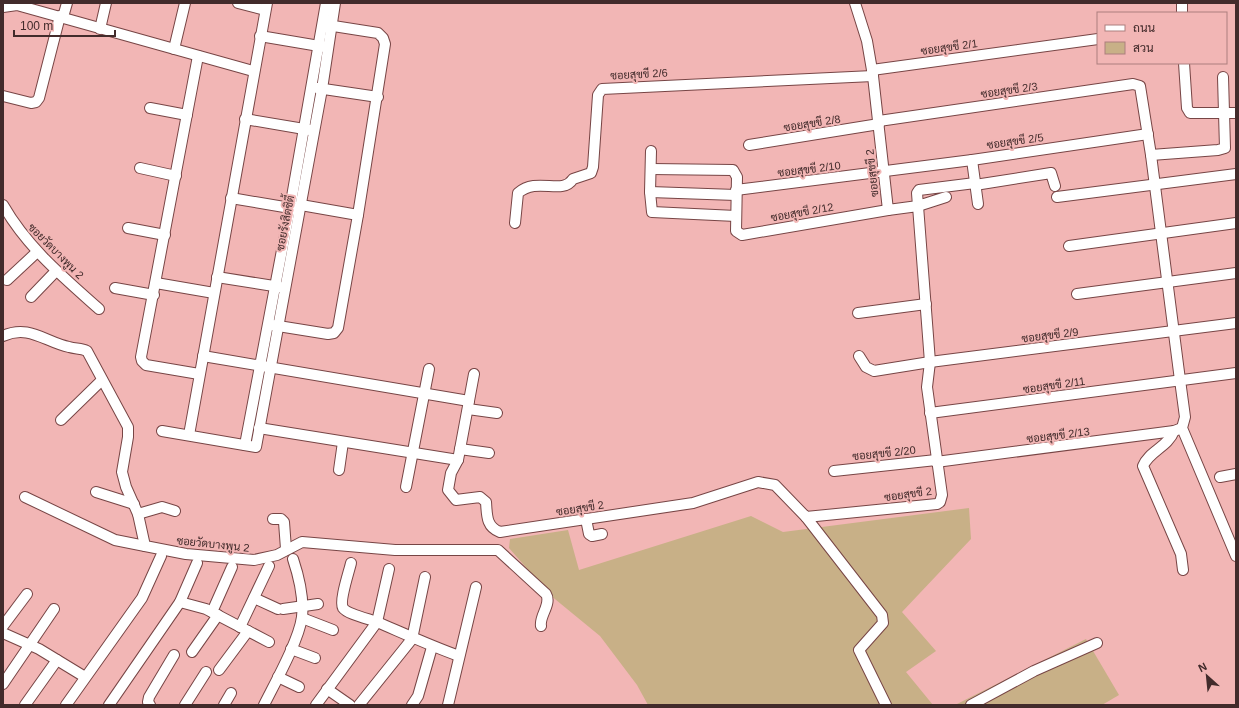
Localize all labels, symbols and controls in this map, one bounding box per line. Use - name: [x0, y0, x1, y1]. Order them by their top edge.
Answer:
- scale bar: [14, 12, 115, 38]
- legend: [1097, 12, 1227, 64]
- text: 100 m: [20, 19, 53, 33]
- text: ถนน: [1133, 21, 1156, 35]
- street label: ซอยสุขขี 2/1: [920, 35, 979, 60]
- text: สวน: [1133, 41, 1154, 55]
- street label: ซอยสุขขี 2/6: [610, 65, 668, 84]
- street label: ซอยสุขขี 2/3: [980, 78, 1039, 103]
- street label: ซอยสุขขี 2/8: [782, 111, 842, 136]
- street label: ซอยสุขขี 2/5: [986, 129, 1045, 154]
- street label: ซอยสุขขี 2: [862, 148, 883, 198]
- street label: ซอยสุขขี 2/10: [777, 157, 842, 182]
- street label: ซอยรังสิตซิตี้: [269, 192, 296, 252]
- street label: ซอยสุขขี 2/12: [769, 199, 835, 226]
- street label: ซอยวัดบางพูน 2: [24, 220, 87, 283]
- street label: ซอยสุขขี 2/9: [1021, 324, 1080, 347]
- street label: ซอยสุขขี 2/11: [1022, 373, 1086, 398]
- street label: ซอยสุขขี 2/13: [1026, 423, 1091, 448]
- street label: ซอยสุขขี 2/20: [852, 442, 916, 465]
- street label: ซอยสุขขี 2: [883, 483, 933, 506]
- street label: ซอยสุขขี 2: [555, 496, 605, 521]
- street label: ซอยวัดบางพูน 2: [176, 533, 250, 556]
- north arrow: [1187, 656, 1227, 696]
- text: N: [1196, 660, 1209, 674]

